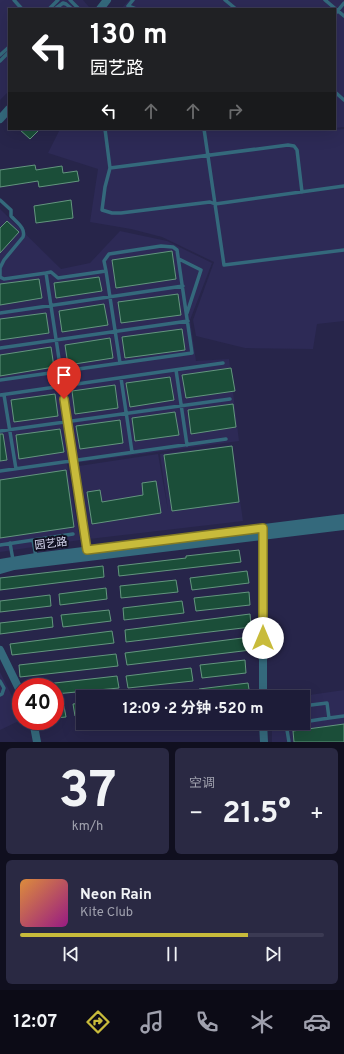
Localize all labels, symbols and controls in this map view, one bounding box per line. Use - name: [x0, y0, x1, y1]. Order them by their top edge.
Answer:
- text: 130 m: [90, 18, 168, 54]
- icon: left: [24, 24, 76, 76]
- text: 园艺路: [90, 58, 144, 81]
- icon: left: [98, 100, 120, 122]
- icon: ahead: [140, 100, 162, 122]
- icon: ahead: [182, 100, 204, 122]
- icon: right: [224, 100, 246, 122]
- pin: [47, 358, 81, 399]
- icon: arrive: [53, 364, 75, 386]
- street label: 园艺路: [34, 535, 68, 553]
- position arrow: [242, 617, 284, 659]
- speed limit sign: 40: [12, 678, 64, 730]
- text: 12:09 · 2 分钟 · 520 m: [123, 700, 263, 719]
- text: 37: [58, 760, 117, 826]
- text: 空调: [189, 776, 215, 792]
- text: 21.5°: [222, 796, 291, 833]
- text: −: [189, 801, 203, 828]
- text: +: [310, 801, 324, 828]
- text: km/h: [72, 819, 103, 835]
- text: Neon Rain: [80, 886, 152, 905]
- text: Kite Club: [80, 905, 133, 921]
- icon: previous: [60, 943, 82, 965]
- icon: pause: [161, 943, 183, 965]
- icon: next: [262, 943, 284, 965]
- icon: directions: [84, 1008, 112, 1036]
- icon: music: [138, 1008, 166, 1036]
- icon: phone: [193, 1008, 221, 1036]
- icon: climate: [248, 1008, 276, 1036]
- icon: car: [303, 1008, 331, 1036]
- text: 12:07: [13, 1011, 57, 1034]

